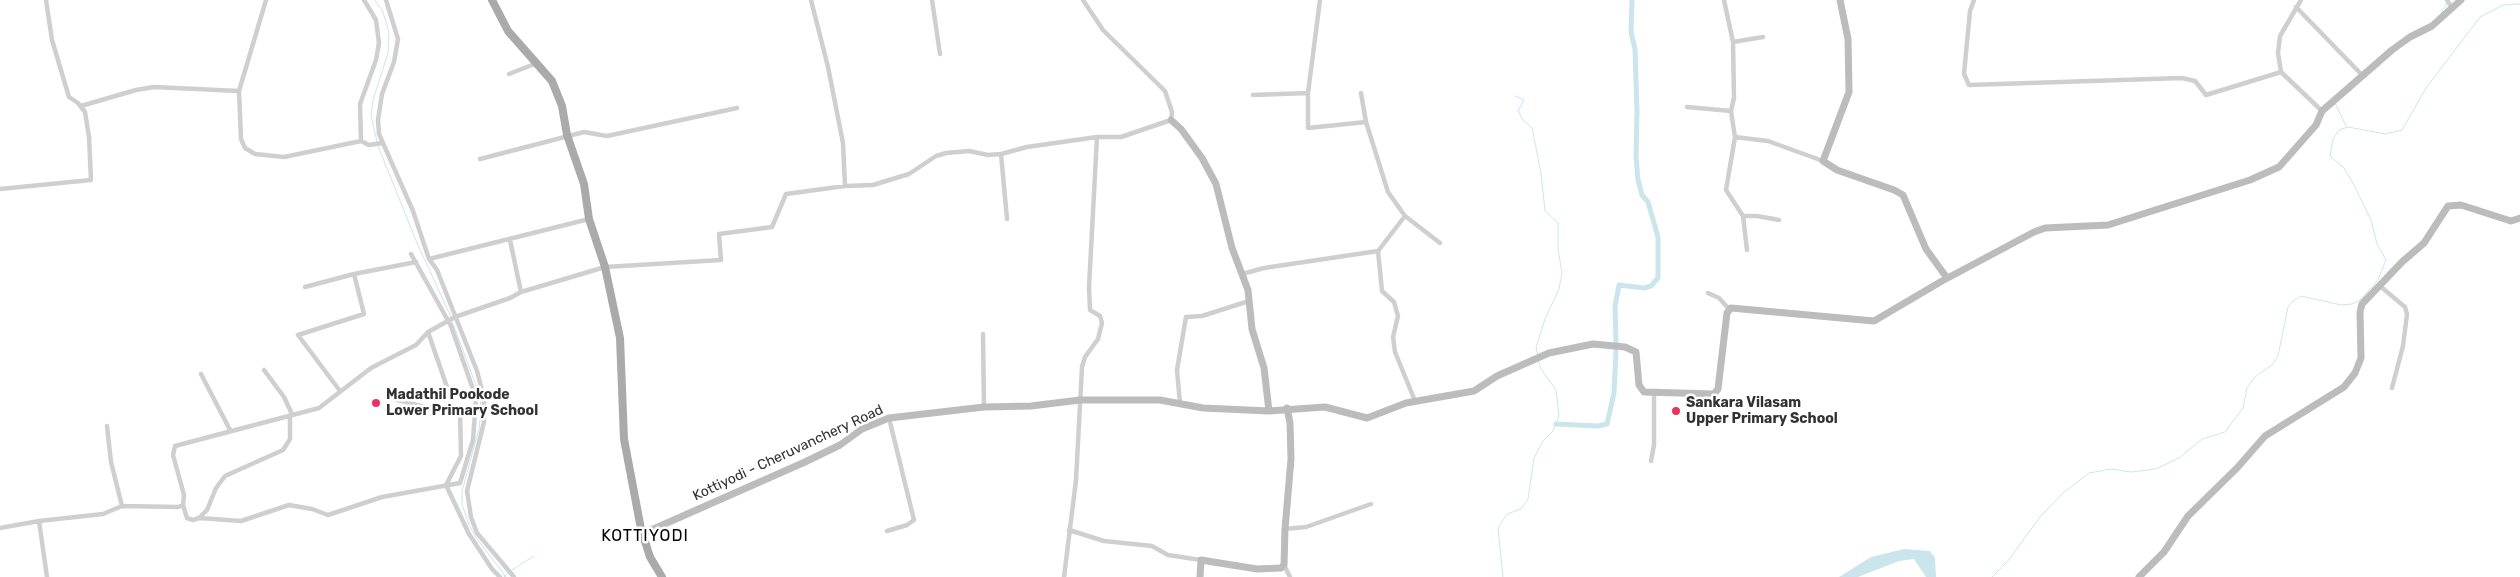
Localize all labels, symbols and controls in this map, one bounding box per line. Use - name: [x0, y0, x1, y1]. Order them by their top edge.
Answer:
- place label: Madathil Pookode Lower Primary School: [386, 387, 538, 420]
- place label: Sankara Vilasam Upper Primary School: [1686, 395, 1838, 428]
- marker: Madathil Pookode Lower Primary School: [370, 397, 382, 409]
- street label: Kottiyodi - Cheruvanchery Road: [690, 401, 886, 505]
- marker: Sankara Vilasam Upper Primary School: [1670, 405, 1682, 417]
- district label: KOTTIYODI: [600, 526, 690, 546]

